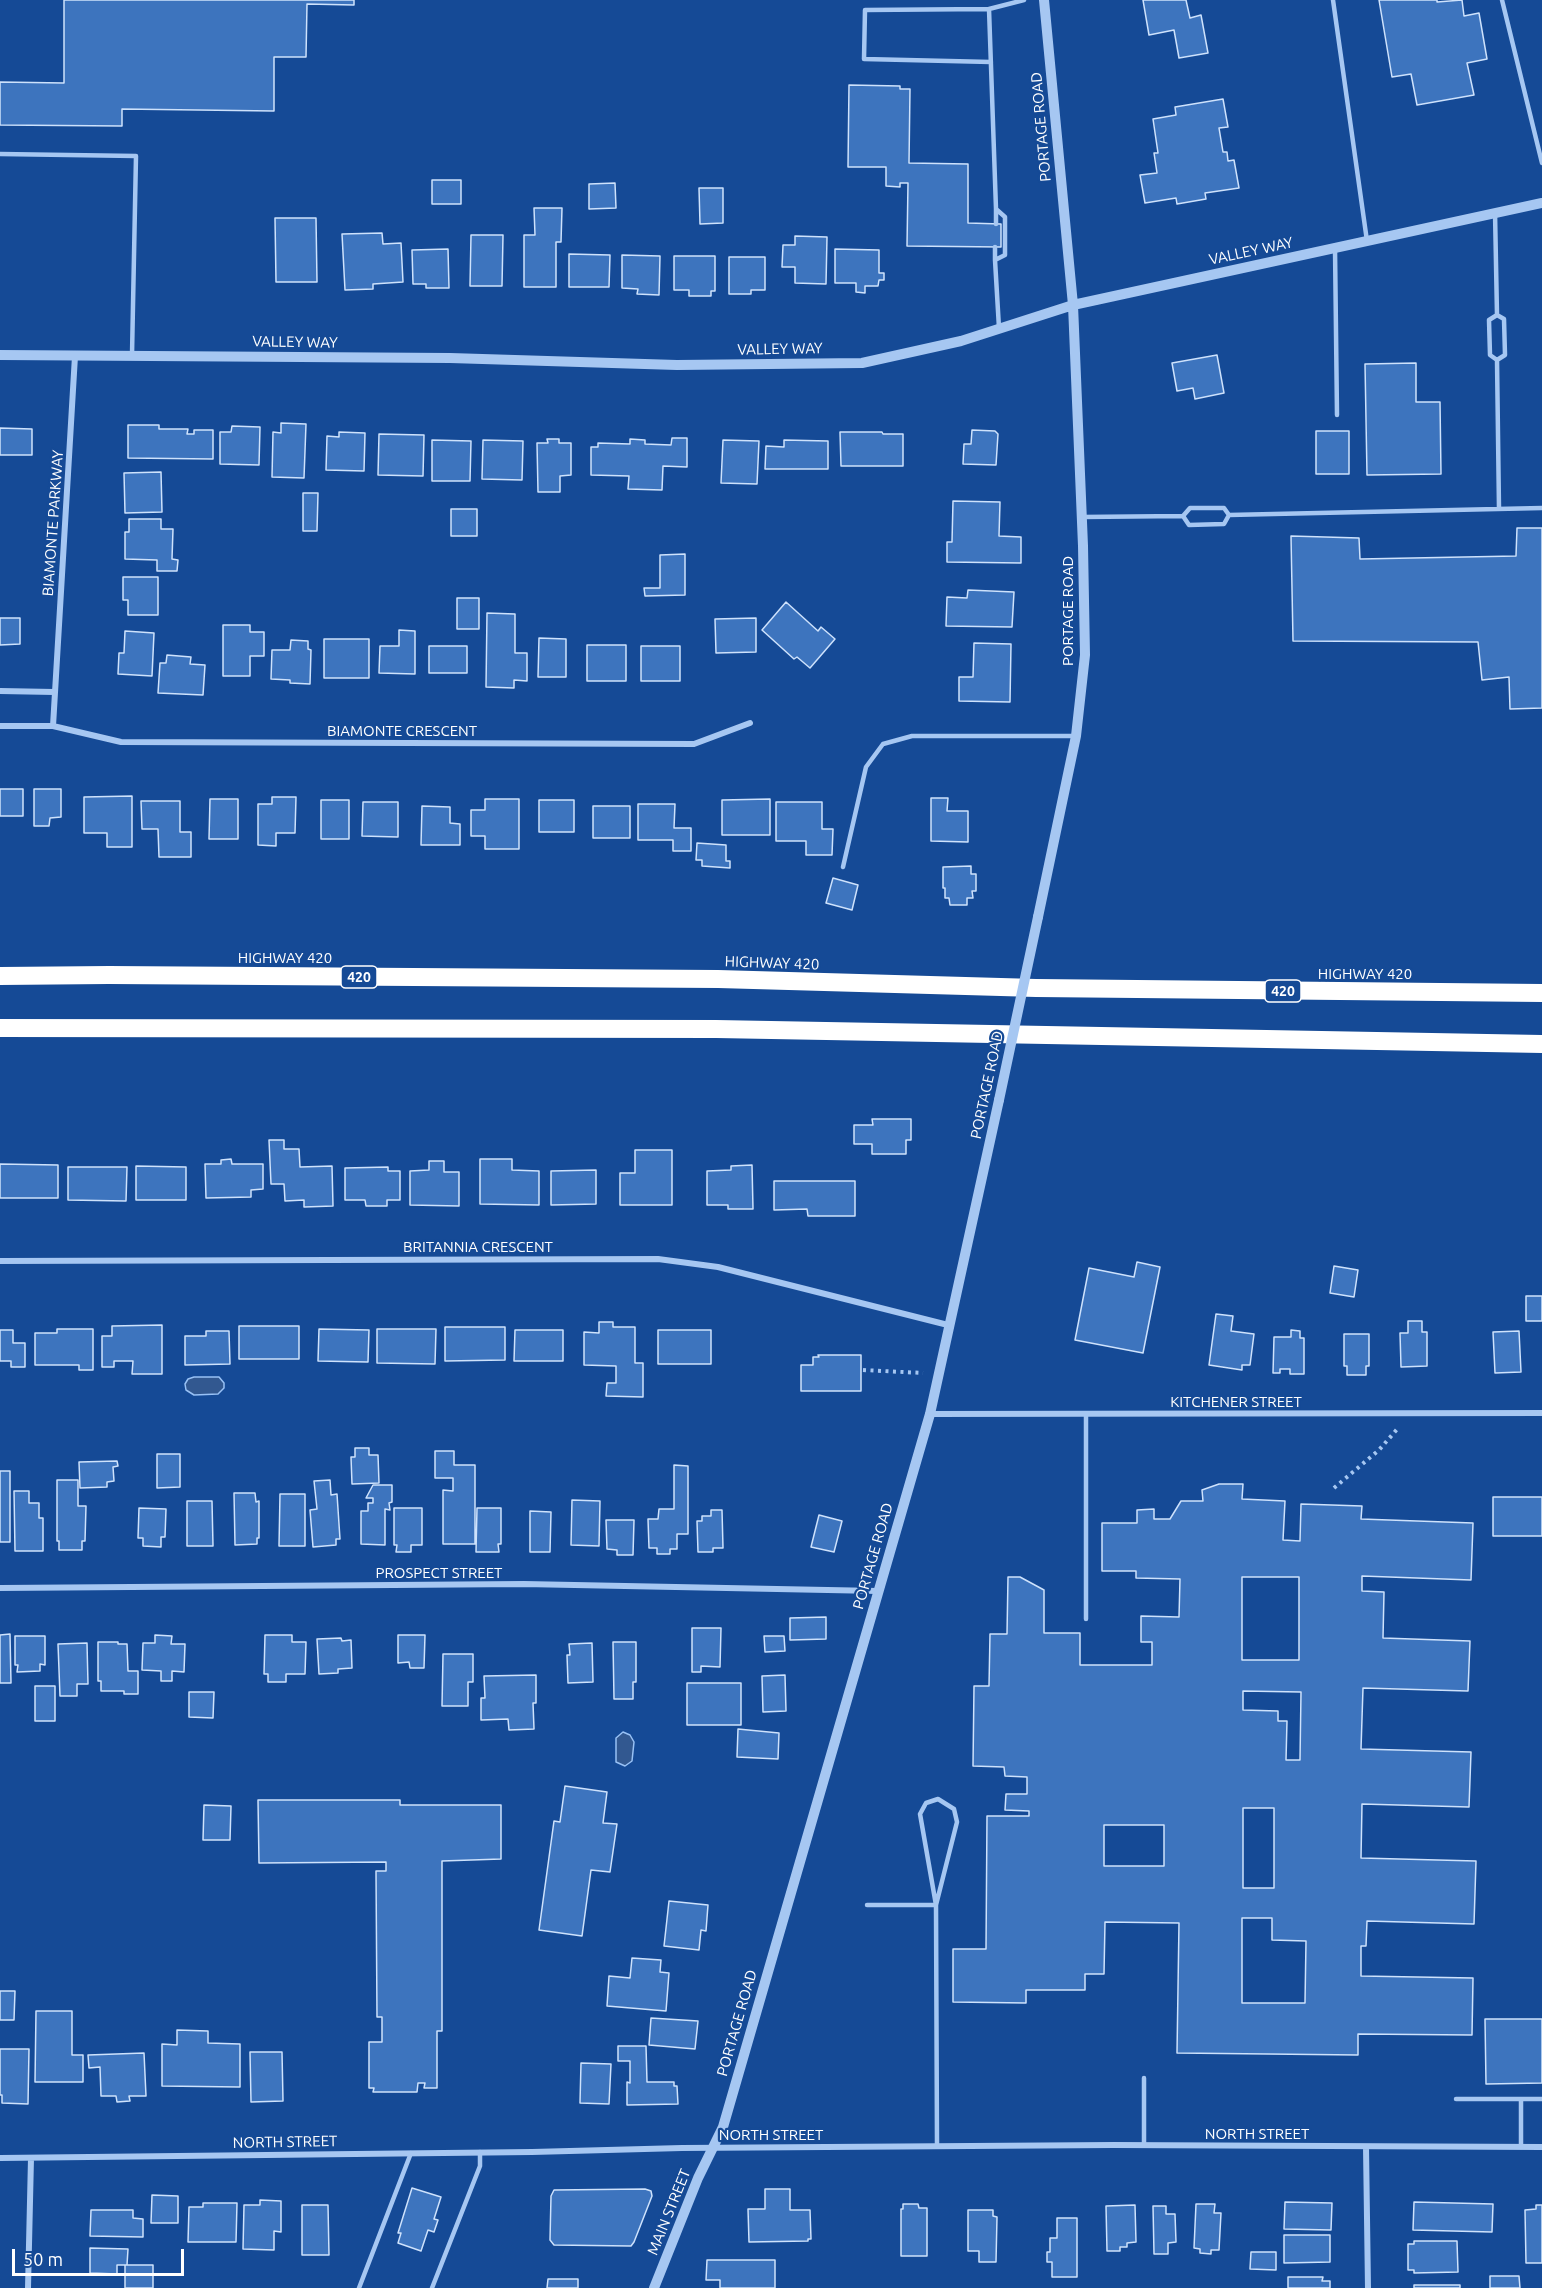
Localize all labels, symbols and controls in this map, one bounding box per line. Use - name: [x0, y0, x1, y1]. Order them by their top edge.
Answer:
- street label: PORTAGE ROAD: [1027, 71, 1055, 183]
- street label: VALLEY WAY: [1207, 233, 1295, 269]
- street label: VALLEY WAY: [252, 332, 338, 352]
- street label: VALLEY WAY: [737, 339, 823, 359]
- street label: BIAMONTE PARKWAY: [39, 449, 67, 597]
- street label: PORTAGE ROAD: [1059, 556, 1077, 666]
- street label: BIAMONTE CRESCENT: [327, 722, 477, 740]
- street label: HIGHWAY 420: [238, 949, 332, 967]
- street label: HIGHWAY 420: [724, 952, 820, 974]
- street label: HIGHWAY 420: [1318, 965, 1412, 983]
- road number: 420: [341, 966, 377, 988]
- road number: 420: [1265, 980, 1301, 1002]
- street label: PORTAGE ROAD: [967, 1029, 1007, 1141]
- street label: BRITANNIA CRESCENT: [403, 1238, 553, 1256]
- street label: KITCHENER STREET: [1170, 1393, 1302, 1411]
- street label: PORTAGE ROAD: [849, 1501, 897, 1611]
- street label: PROSPECT STREET: [376, 1564, 502, 1582]
- street label: PORTAGE ROAD: [713, 1968, 761, 2078]
- street label: NORTH STREET: [1205, 2125, 1309, 2143]
- street label: NORTH STREET: [719, 2126, 823, 2144]
- street label: NORTH STREET: [233, 2132, 337, 2152]
- street label: MAIN STREET: [644, 2166, 694, 2258]
- scale bar: [15, 2237, 188, 2275]
- text: 50 m: [23, 2249, 63, 2269]

